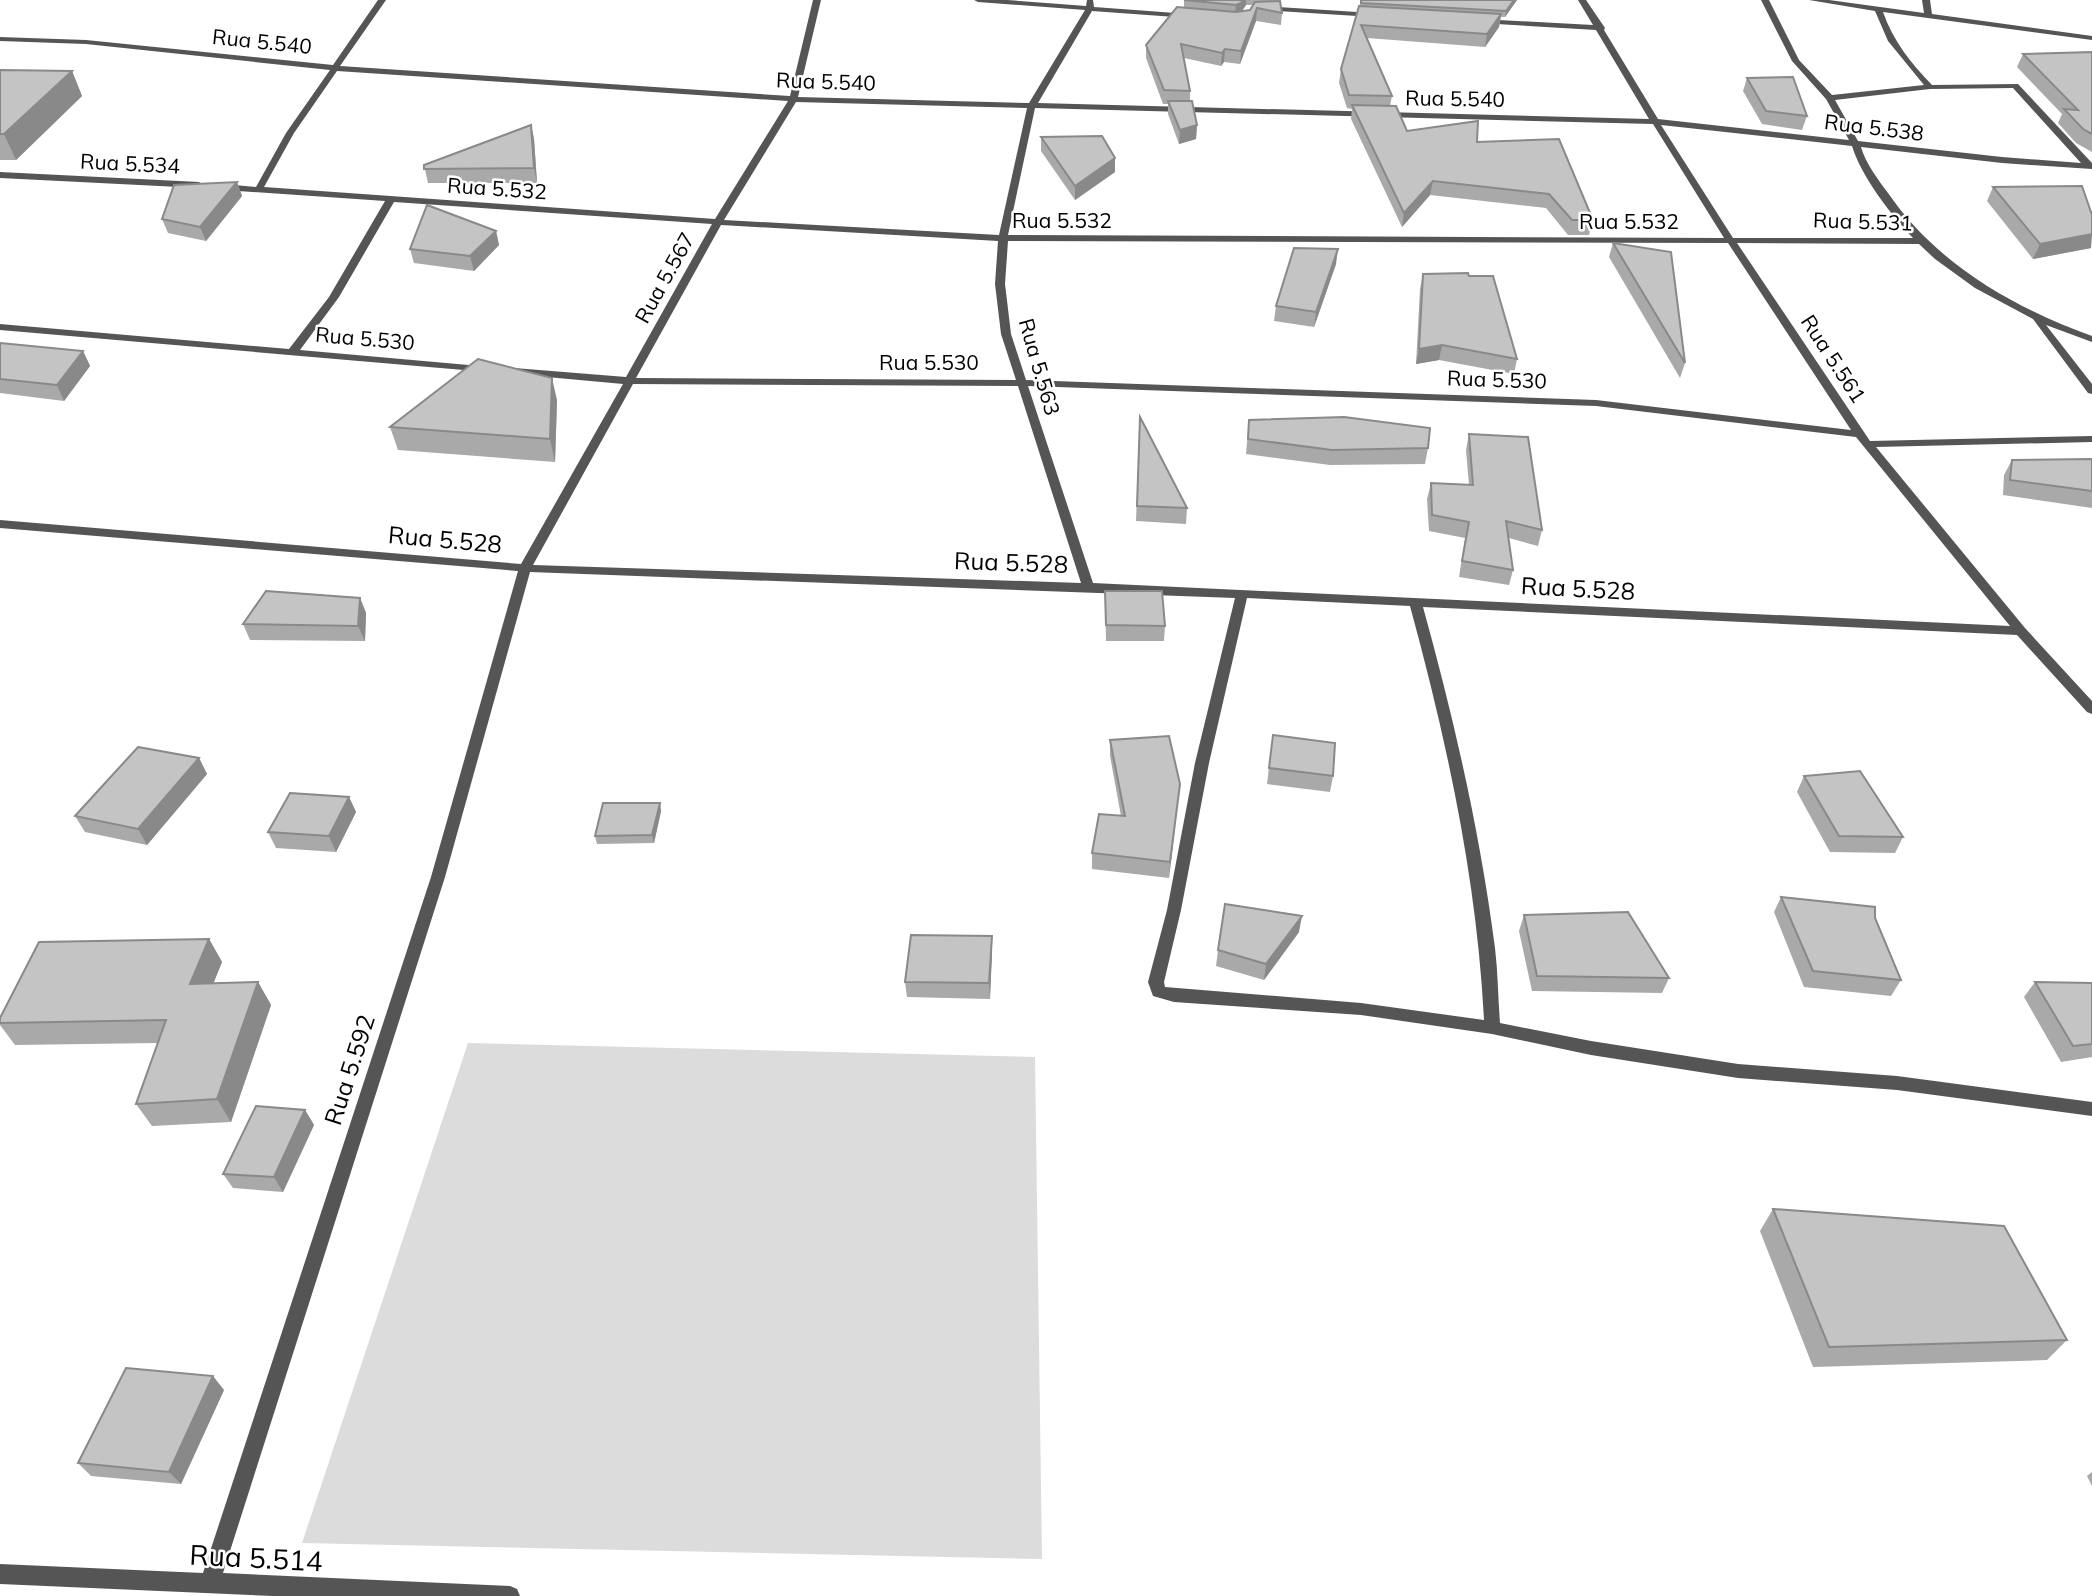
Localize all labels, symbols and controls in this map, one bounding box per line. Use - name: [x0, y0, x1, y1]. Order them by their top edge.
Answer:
- street label: Rua 5.540: [211, 23, 313, 59]
- street label: Rua 5.540: [776, 66, 876, 96]
- street label: Rua 5.540: [1405, 84, 1505, 112]
- street label: Rua 5.538: [1823, 108, 1925, 146]
- street label: Rua 5.534: [79, 147, 181, 179]
- street label: Rua 5.532: [446, 172, 548, 204]
- street label: Rua 5.531: [1813, 206, 1913, 236]
- street label: Rua 5.532: [1012, 207, 1112, 233]
- street label: Rua 5.532: [1579, 208, 1679, 234]
- street label: Rua 5.567: [629, 228, 700, 328]
- street label: Rua 5.561: [1796, 309, 1872, 407]
- street label: Rua 5.563: [1014, 315, 1066, 418]
- street label: Rua 5.530: [314, 321, 416, 355]
- street label: Rua 5.530: [879, 349, 979, 375]
- street label: Rua 5.530: [1447, 364, 1547, 394]
- street label: Rua 5.528: [387, 519, 503, 559]
- street label: Rua 5.528: [953, 545, 1069, 579]
- street label: Rua 5.528: [1520, 570, 1636, 606]
- street label: Rua 5.592: [317, 1011, 381, 1129]
- street label: Rua 5.514: [189, 1537, 324, 1578]

